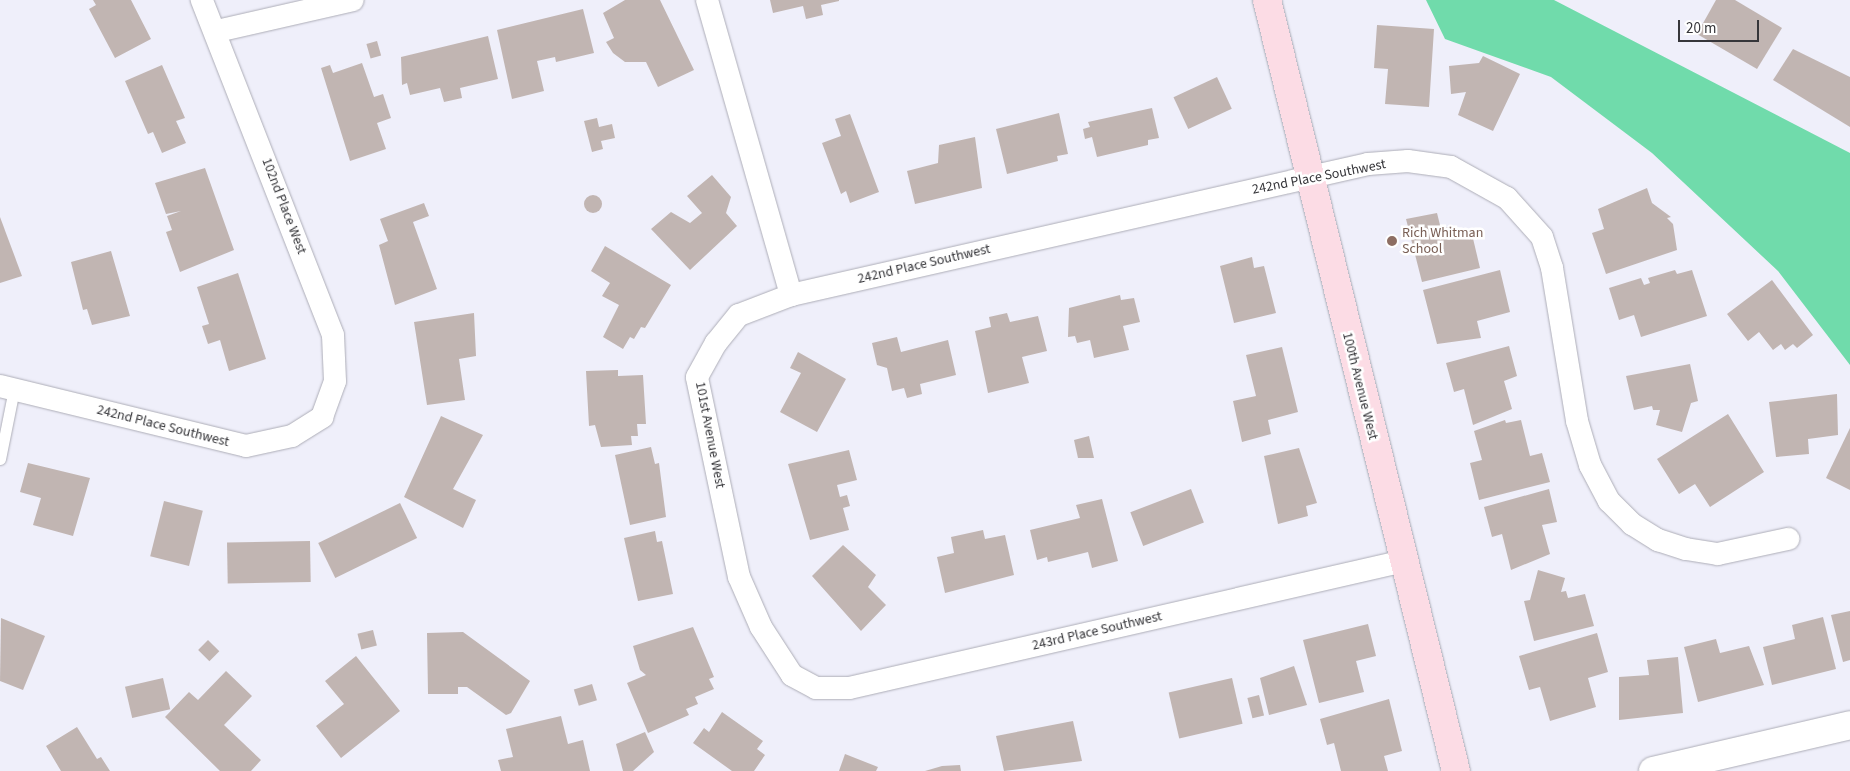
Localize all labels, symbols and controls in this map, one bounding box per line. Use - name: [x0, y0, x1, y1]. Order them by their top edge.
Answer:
- scale bar: [1680, 10, 1761, 42]
- text: 20 m: [1686, 18, 1716, 39]
- street label: 102nd Place West: [258, 155, 310, 257]
- street label: 242nd Place Southwest: [1251, 156, 1387, 198]
- place label: Rich Whitman School: [1402, 225, 1483, 258]
- marker: Rich Whitman School: [1386, 235, 1398, 247]
- street label: 242nd Place Southwest: [856, 241, 992, 287]
- street label: 100th Avenue West: [1339, 330, 1381, 442]
- street label: 101st Avenue West: [691, 380, 729, 490]
- street label: 242nd Place Southwest: [95, 401, 231, 451]
- street label: 243rd Place Southwest: [1030, 608, 1164, 654]

